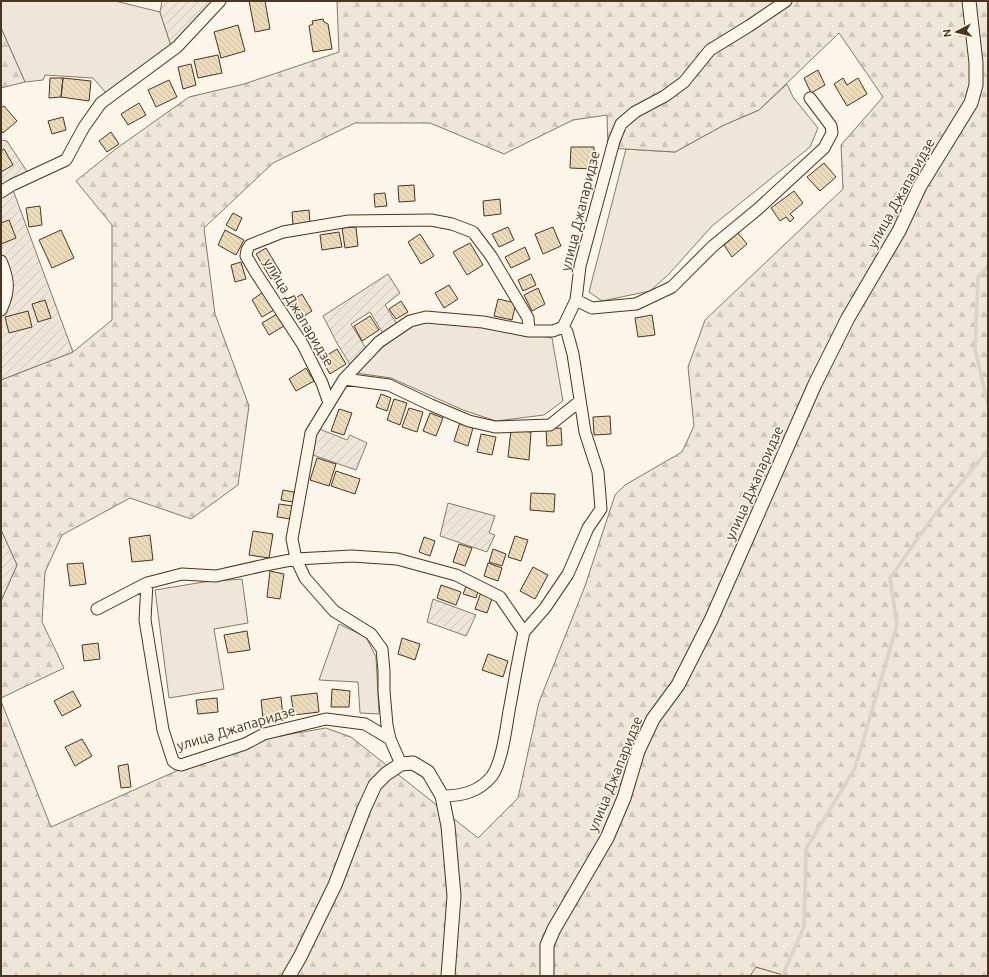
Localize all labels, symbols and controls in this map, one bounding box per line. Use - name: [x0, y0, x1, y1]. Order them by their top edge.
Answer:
- north arrow: [937, 12, 977, 52]
- text: N: [941, 28, 954, 38]
- street label: улица Джапаридзе: [864, 135, 938, 251]
- street label: улица Джапаридзе: [557, 149, 603, 273]
- street label: улица Джапаридзе: [260, 255, 338, 369]
- street label: улица Джапаридзе: [722, 423, 786, 543]
- street label: улица Джапаридзе: [175, 702, 297, 754]
- street label: улица Джапаридзе: [584, 714, 646, 834]

